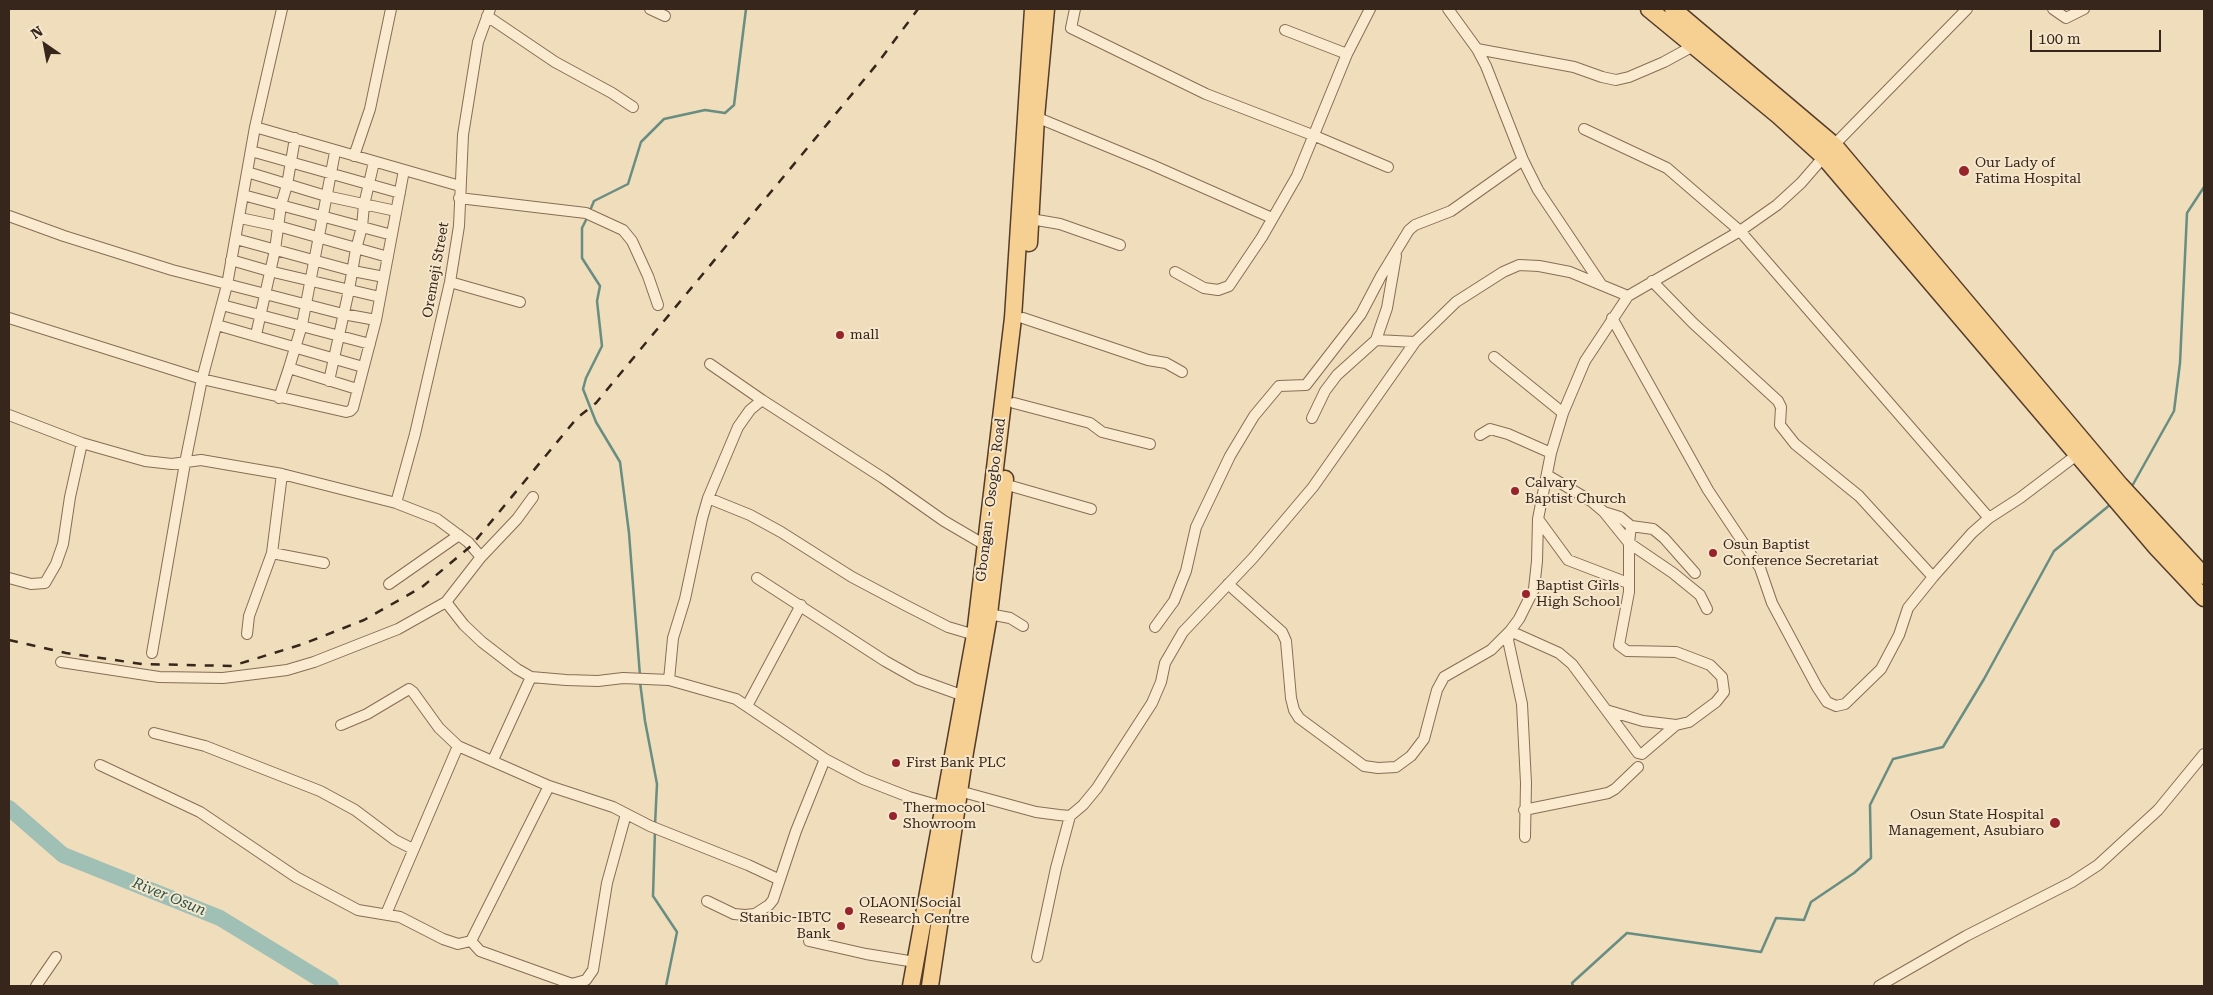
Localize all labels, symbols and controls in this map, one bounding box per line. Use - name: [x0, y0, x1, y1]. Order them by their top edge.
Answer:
- north arrow: [20, 20, 70, 70]
- scale bar: [2033, 20, 2164, 52]
- text: N: [28, 23, 46, 42]
- text: 100 m: [2038, 30, 2081, 48]
- place label: Our Lady of Fatima Hospital: [1975, 155, 2081, 188]
- marker: Our Lady of Fatima Hospital: [1957, 164, 1971, 178]
- street label: Oremeji Street: [419, 221, 453, 319]
- place label: mall: [850, 327, 879, 343]
- marker: mall: [834, 329, 846, 341]
- street label: Gbongan - Osogbo Road: [973, 417, 1009, 583]
- place label: Calvary Baptist Church: [1525, 475, 1626, 508]
- marker: Calvary Baptist Church: [1509, 485, 1521, 497]
- place label: Osun Baptist Conference Secretariat: [1723, 537, 1879, 570]
- marker: Osun Baptist Conference Secretariat: [1707, 547, 1719, 559]
- place label: Baptist Girls High School: [1536, 578, 1620, 610]
- marker: Baptist Girls High School: [1520, 588, 1532, 600]
- place label: First Bank PLC: [906, 755, 1006, 771]
- marker: First Bank PLC: [890, 757, 902, 769]
- place label: Thermocool Showroom: [903, 800, 986, 832]
- place label: Osun State Hospital Management, Asubiaro: [1888, 807, 2044, 840]
- marker: Thermocool Showroom: [887, 810, 899, 822]
- marker: Osun State Hospital Management, Asubiaro: [2048, 816, 2062, 830]
- water label: River Osun: [130, 874, 208, 920]
- place label: OLAONI Social Research Centre: [859, 895, 969, 928]
- marker: OLAONI Social Research Centre: [843, 905, 855, 917]
- place label: Stanbic-IBTC Bank: [740, 910, 831, 942]
- marker: Stanbic-IBTC Bank: [835, 920, 847, 932]

